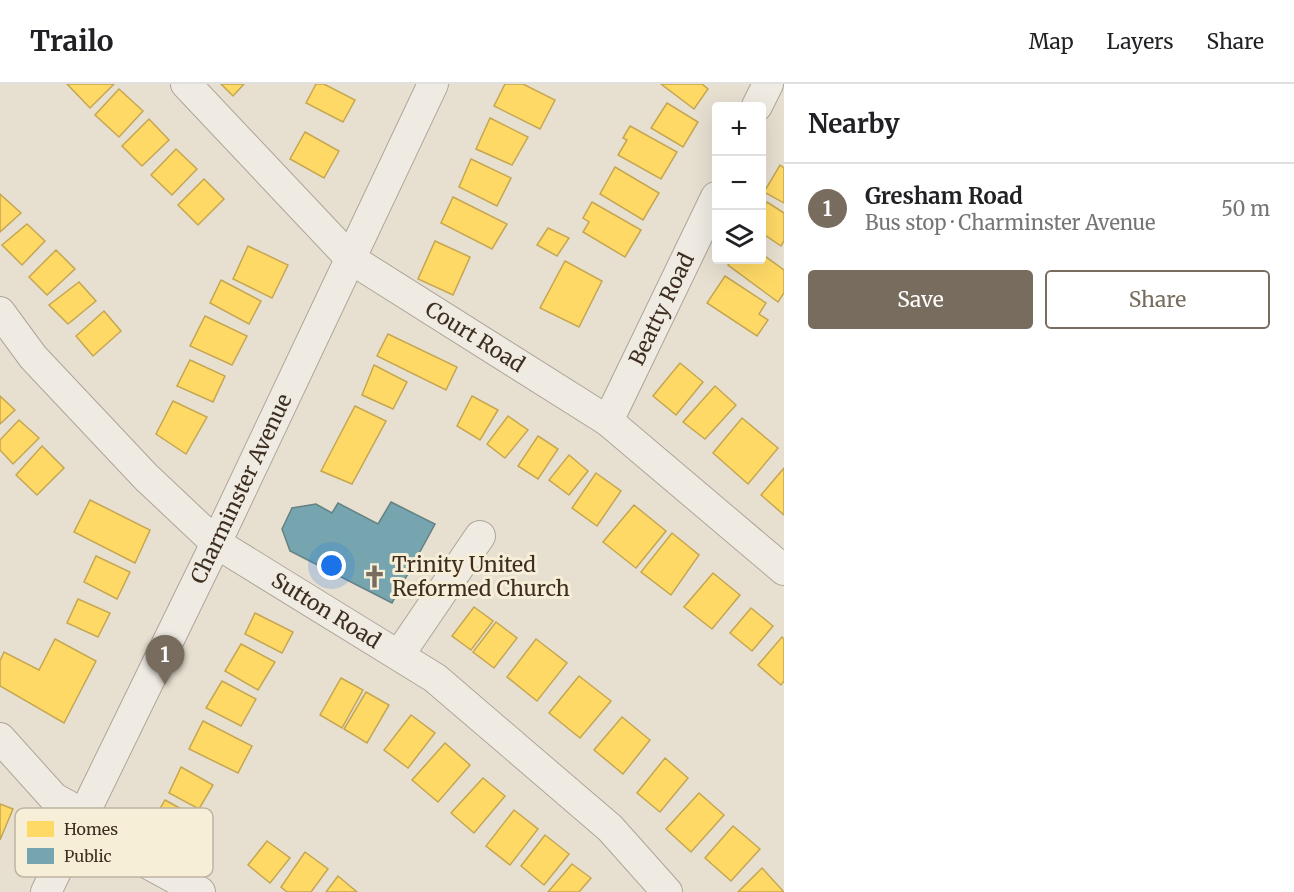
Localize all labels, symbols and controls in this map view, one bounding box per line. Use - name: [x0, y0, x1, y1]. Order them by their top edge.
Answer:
- text: Trailo: [30, 23, 114, 59]
- text: Map: [1029, 28, 1074, 55]
- text: Layers: [1107, 28, 1174, 55]
- text: Share: [1207, 28, 1264, 55]
- map controls: [712, 102, 766, 264]
- button: +: [712, 102, 766, 156]
- text: Nearby: [808, 107, 900, 140]
- button: −: [712, 156, 766, 210]
- text: Gresham Road: [865, 182, 1023, 210]
- text: 1: [823, 196, 832, 221]
- text: 50 m: [1221, 196, 1270, 221]
- button: layers: [712, 210, 766, 264]
- text: Bus stop · Charminster Avenue: [865, 210, 1156, 235]
- street label: Beatty Road: [623, 248, 700, 370]
- button: Save: [808, 270, 1033, 329]
- button: Share: [1045, 270, 1270, 329]
- street label: Court Road: [420, 295, 530, 378]
- street label: Charminster Avenue: [184, 389, 298, 588]
- your location: [317, 551, 346, 580]
- place label: Trinity United Reformed Church: [392, 551, 570, 602]
- church icon: Trinity United Reformed Church: [361, 564, 387, 590]
- street label: Sutton Road: [267, 566, 386, 654]
- pin: 1: [146, 636, 184, 685]
- legend: [15, 808, 213, 877]
- text: Homes: [64, 819, 118, 839]
- text: Public: [64, 846, 112, 866]

